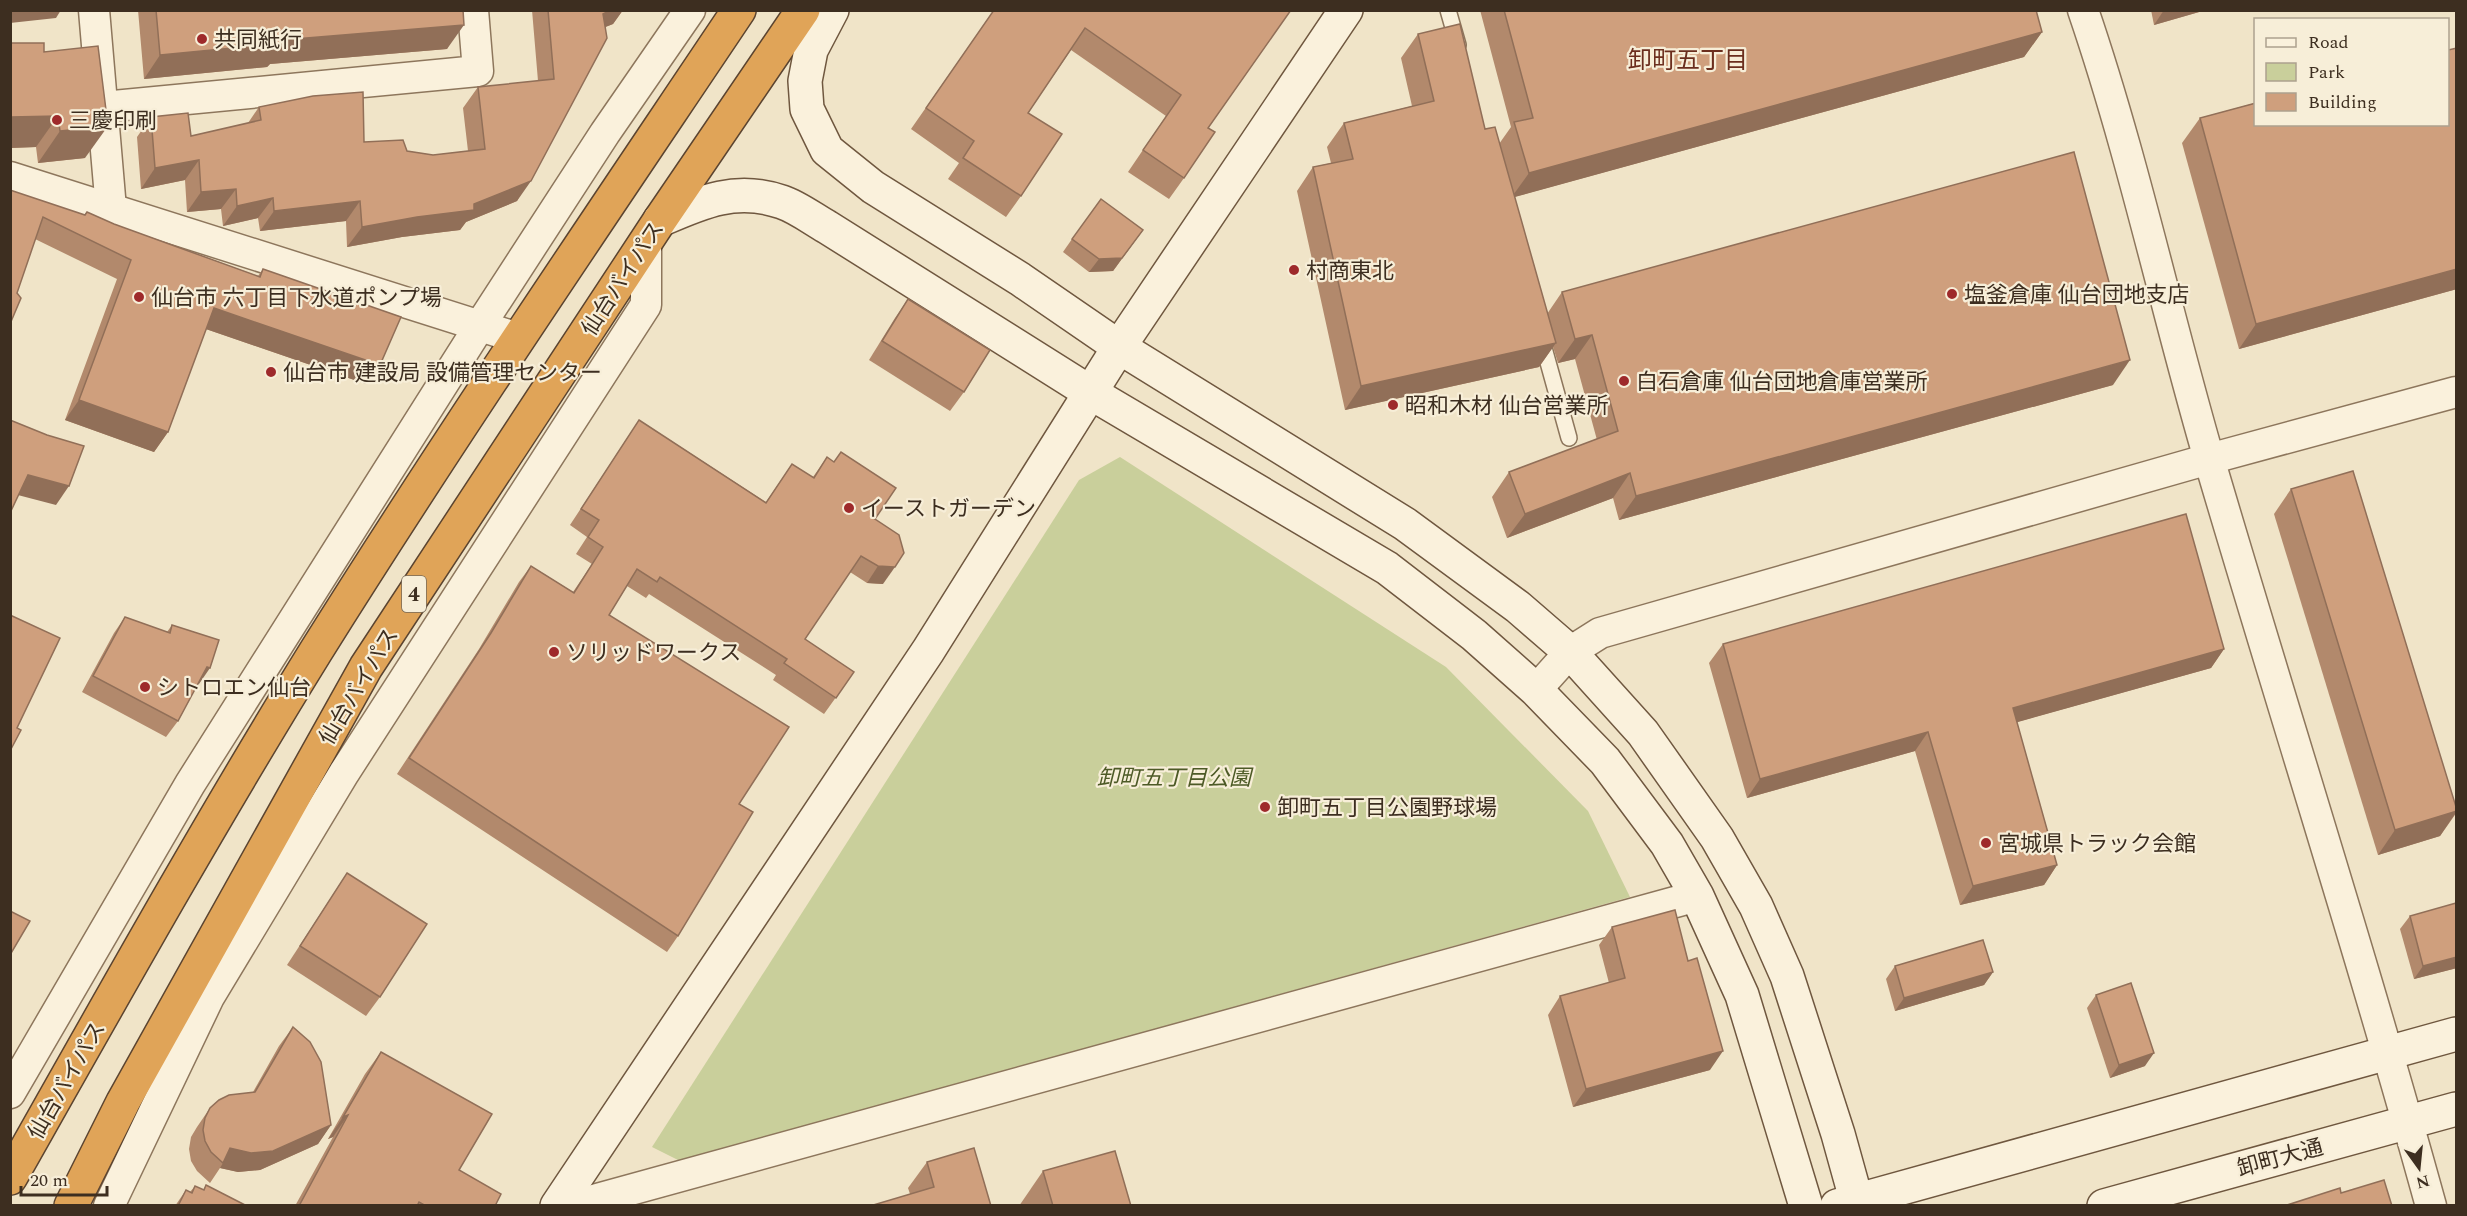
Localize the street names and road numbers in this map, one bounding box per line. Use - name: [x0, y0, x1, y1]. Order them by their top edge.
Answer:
- street label: 仙台バイパス: [574, 215, 673, 343]
- road number: 4: [402, 576, 426, 612]
- street label: 仙台バイパス: [311, 622, 407, 752]
- street label: 仙台バイパス: [20, 1016, 114, 1146]
- street label: 卸町大通: [2234, 1131, 2327, 1186]

